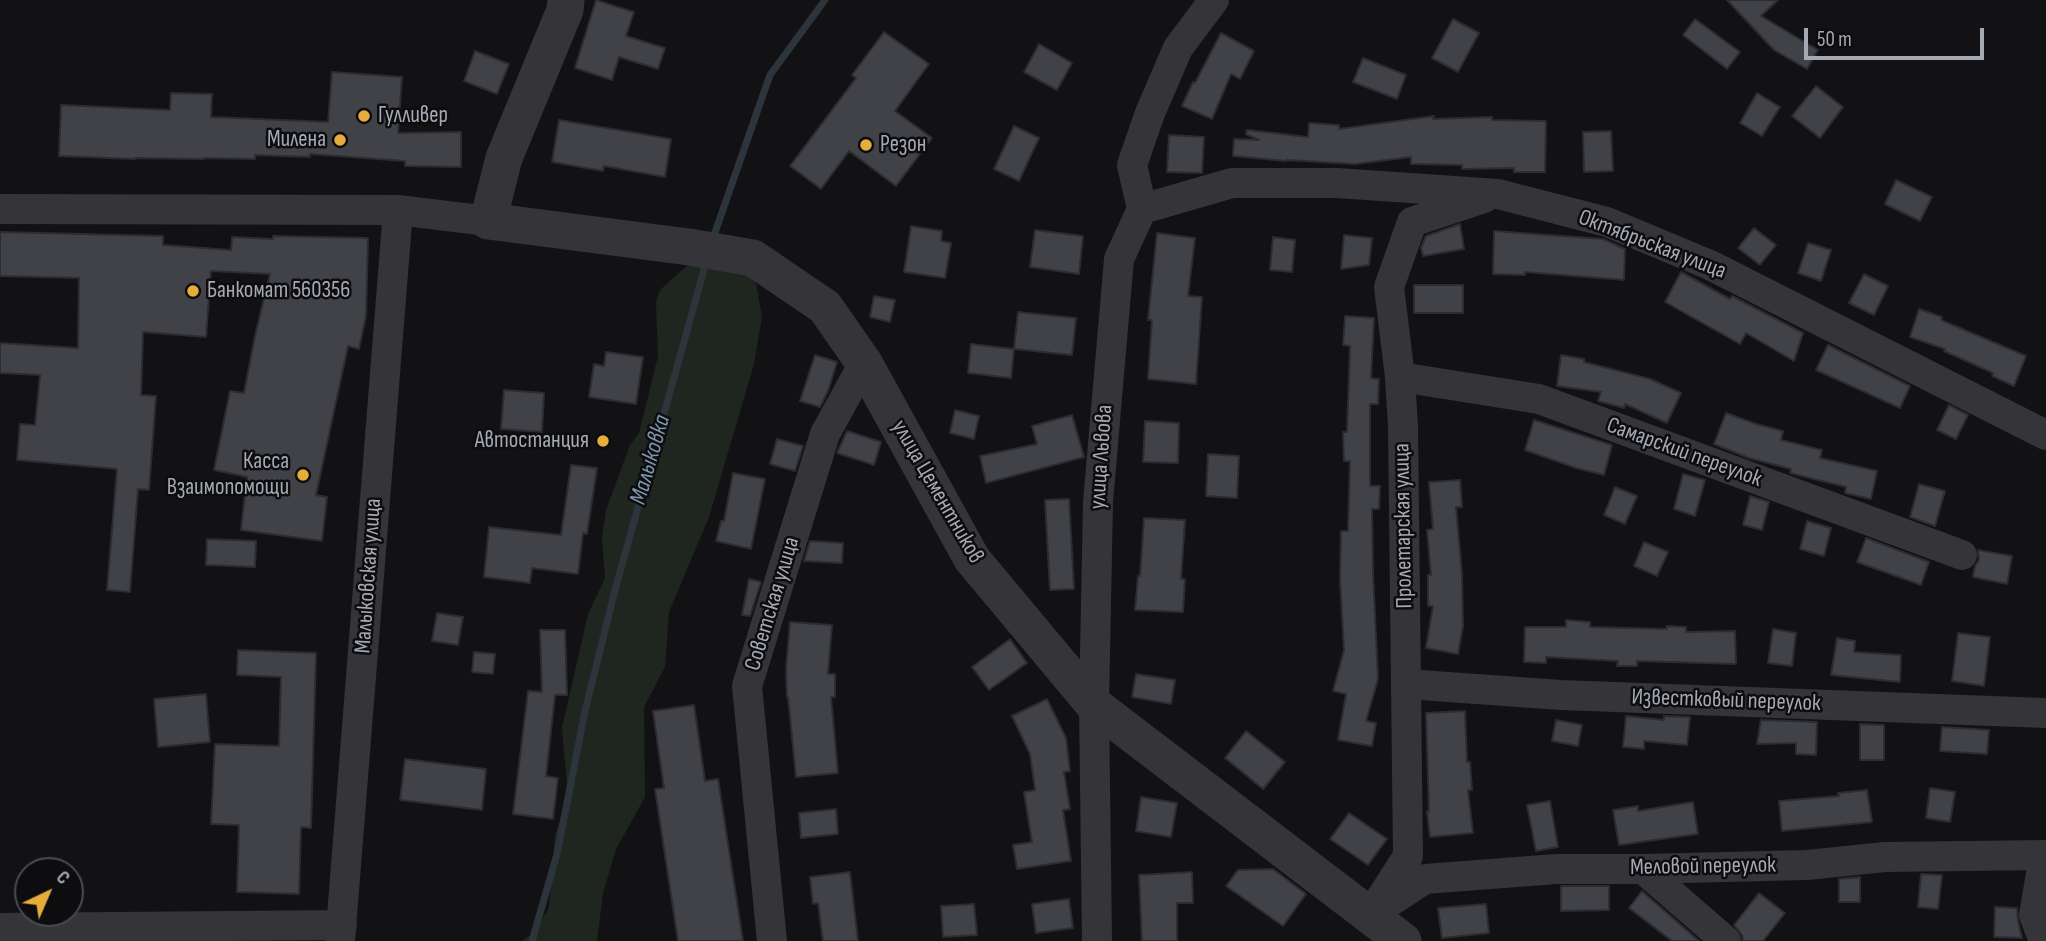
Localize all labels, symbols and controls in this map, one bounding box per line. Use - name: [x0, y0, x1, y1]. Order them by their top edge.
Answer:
- scale bar: [1808, 14, 1988, 58]
- text: 50 m: [1817, 27, 1852, 52]
- place label: Гулливер: [378, 102, 448, 130]
- marker: Гулливер: [356, 108, 372, 124]
- place label: Милена: [267, 126, 326, 154]
- place label: Резон: [880, 131, 926, 159]
- marker: Милена: [332, 132, 348, 148]
- marker: Резон: [858, 137, 874, 153]
- street label: Октябрьская улица: [1574, 204, 1730, 286]
- place label: Банкомат 560356: [207, 277, 350, 305]
- marker: Банкомат 560356: [185, 283, 201, 299]
- street label: улица Львова: [1085, 404, 1119, 510]
- water label: Малыковка: [624, 412, 678, 508]
- street label: Самарский переулок: [1603, 412, 1765, 494]
- street label: улица Цементников: [885, 415, 989, 569]
- place label: Автостанция: [475, 427, 589, 455]
- marker: Автостанция: [595, 433, 611, 449]
- street label: Пролетарская улица: [1389, 443, 1419, 609]
- place label: Касса Взаимопомощи: [167, 448, 289, 502]
- marker: Касса Взаимопомощи: [295, 467, 311, 483]
- street label: Малыковская улица: [350, 498, 388, 654]
- street label: Советская улица: [740, 534, 806, 674]
- street label: Известковый переулок: [1631, 684, 1821, 718]
- street label: Меловой переулок: [1630, 852, 1776, 882]
- north arrow: [14, 857, 84, 927]
- text: С: [51, 866, 74, 890]

